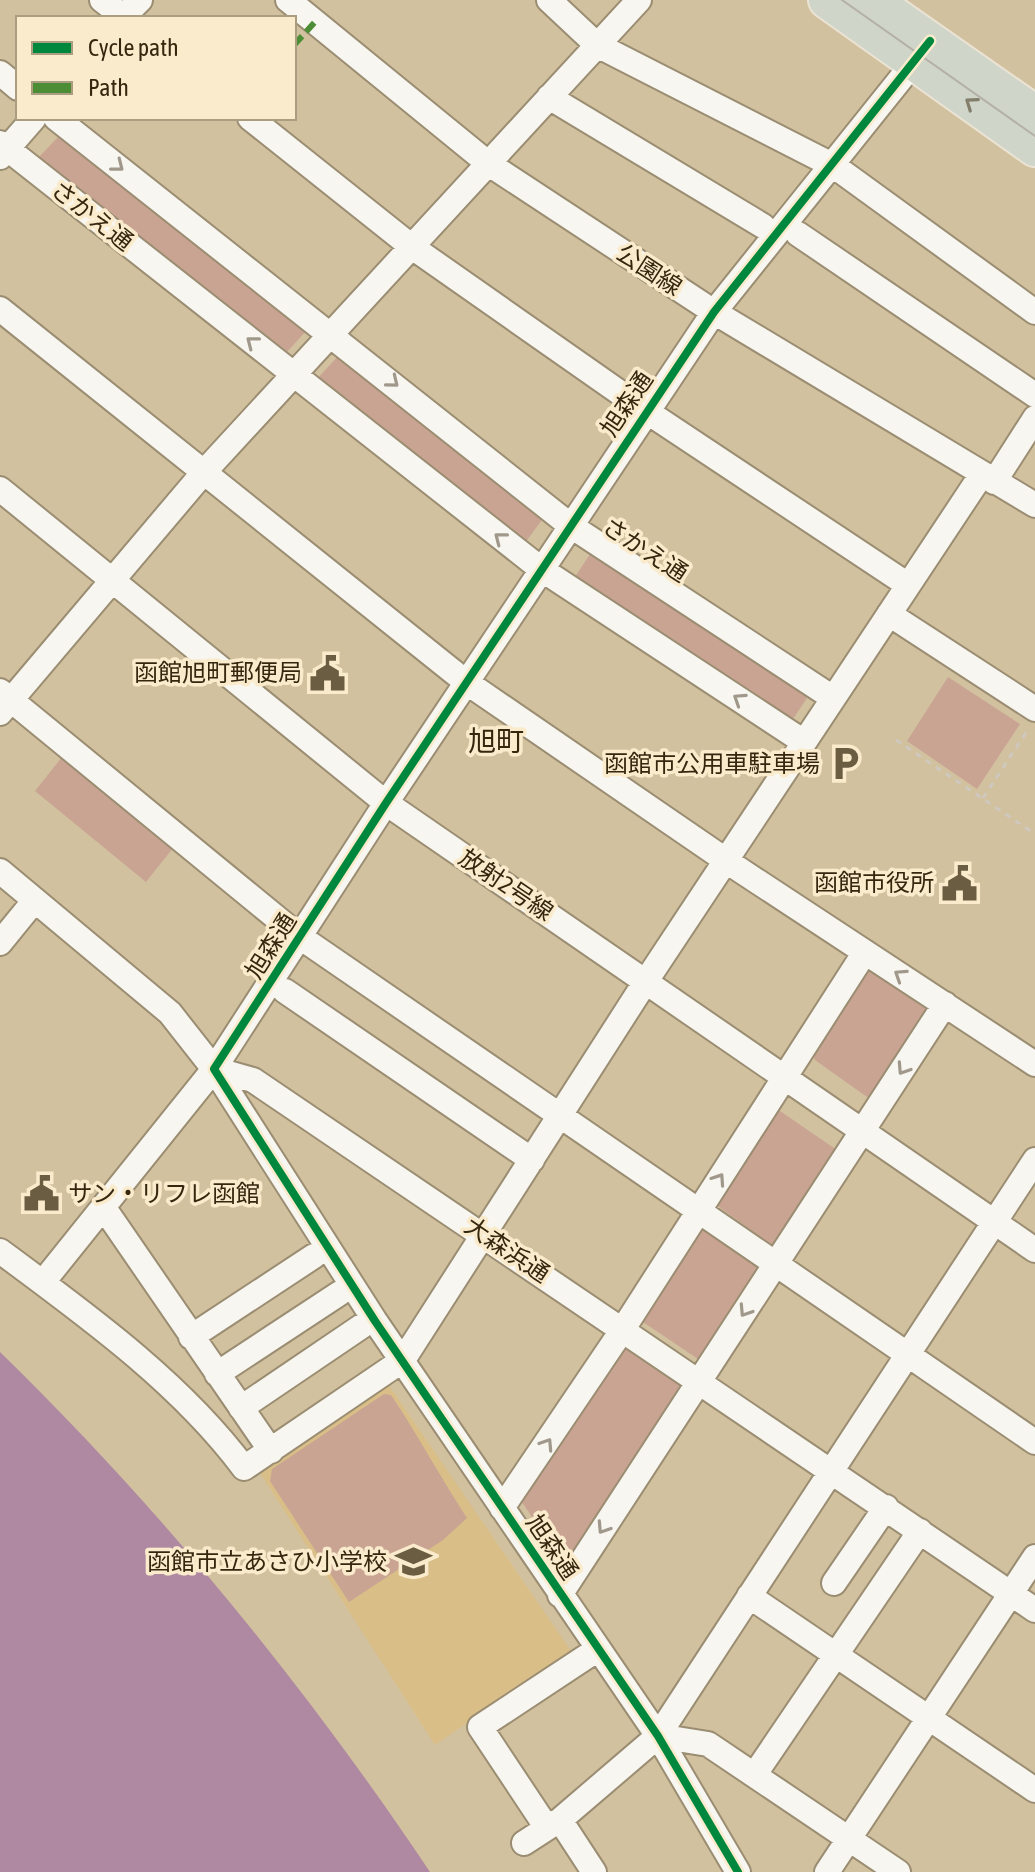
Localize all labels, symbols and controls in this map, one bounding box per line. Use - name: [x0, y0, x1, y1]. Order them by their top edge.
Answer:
- legend: [16, 16, 296, 120]
- text: Cycle path: [88, 34, 179, 61]
- text: Path: [88, 74, 129, 101]
- one-way arrow: [966, 98, 980, 113]
- one-way arrow: [109, 156, 123, 171]
- street label: さかえ通: [46, 175, 138, 256]
- street label: 公園線: [612, 239, 687, 301]
- one-way arrow: [247, 337, 261, 352]
- street label: 旭森通: [595, 366, 658, 441]
- one-way arrow: [384, 372, 398, 387]
- street label: さかえ通: [598, 512, 693, 587]
- one-way arrow: [494, 533, 509, 547]
- public building icon: 函館旭町郵便局: [309, 654, 347, 692]
- place label: 函館旭町郵便局: [134, 659, 302, 686]
- one-way arrow: [733, 694, 747, 709]
- district label: 旭町: [468, 725, 524, 757]
- parking icon: 函館市公用車駐車場: [827, 745, 865, 783]
- place label: 函館市公用車駐車場: [604, 750, 820, 777]
- street label: 放射2号線: [454, 843, 558, 926]
- public building icon: 函館市役所: [941, 864, 979, 902]
- place label: 函館市役所: [814, 869, 934, 896]
- street label: 旭森通: [240, 908, 301, 983]
- one-way arrow: [894, 969, 909, 984]
- one-way arrow: [897, 1061, 912, 1075]
- one-way arrow: [709, 1173, 724, 1188]
- public building icon: サン・リフレ函館: [23, 1175, 61, 1213]
- place label: サン・リフレ函館: [68, 1180, 260, 1207]
- street label: 大森浜通: [460, 1212, 555, 1288]
- one-way arrow: [740, 1302, 755, 1316]
- one-way arrow: [537, 1438, 552, 1453]
- street label: 旭森通: [521, 1509, 584, 1584]
- one-way arrow: [598, 1520, 613, 1534]
- school or university icon: 函館市立あさひ小学校: [394, 1543, 432, 1581]
- place label: 函館市立あさひ小学校: [147, 1548, 387, 1575]

